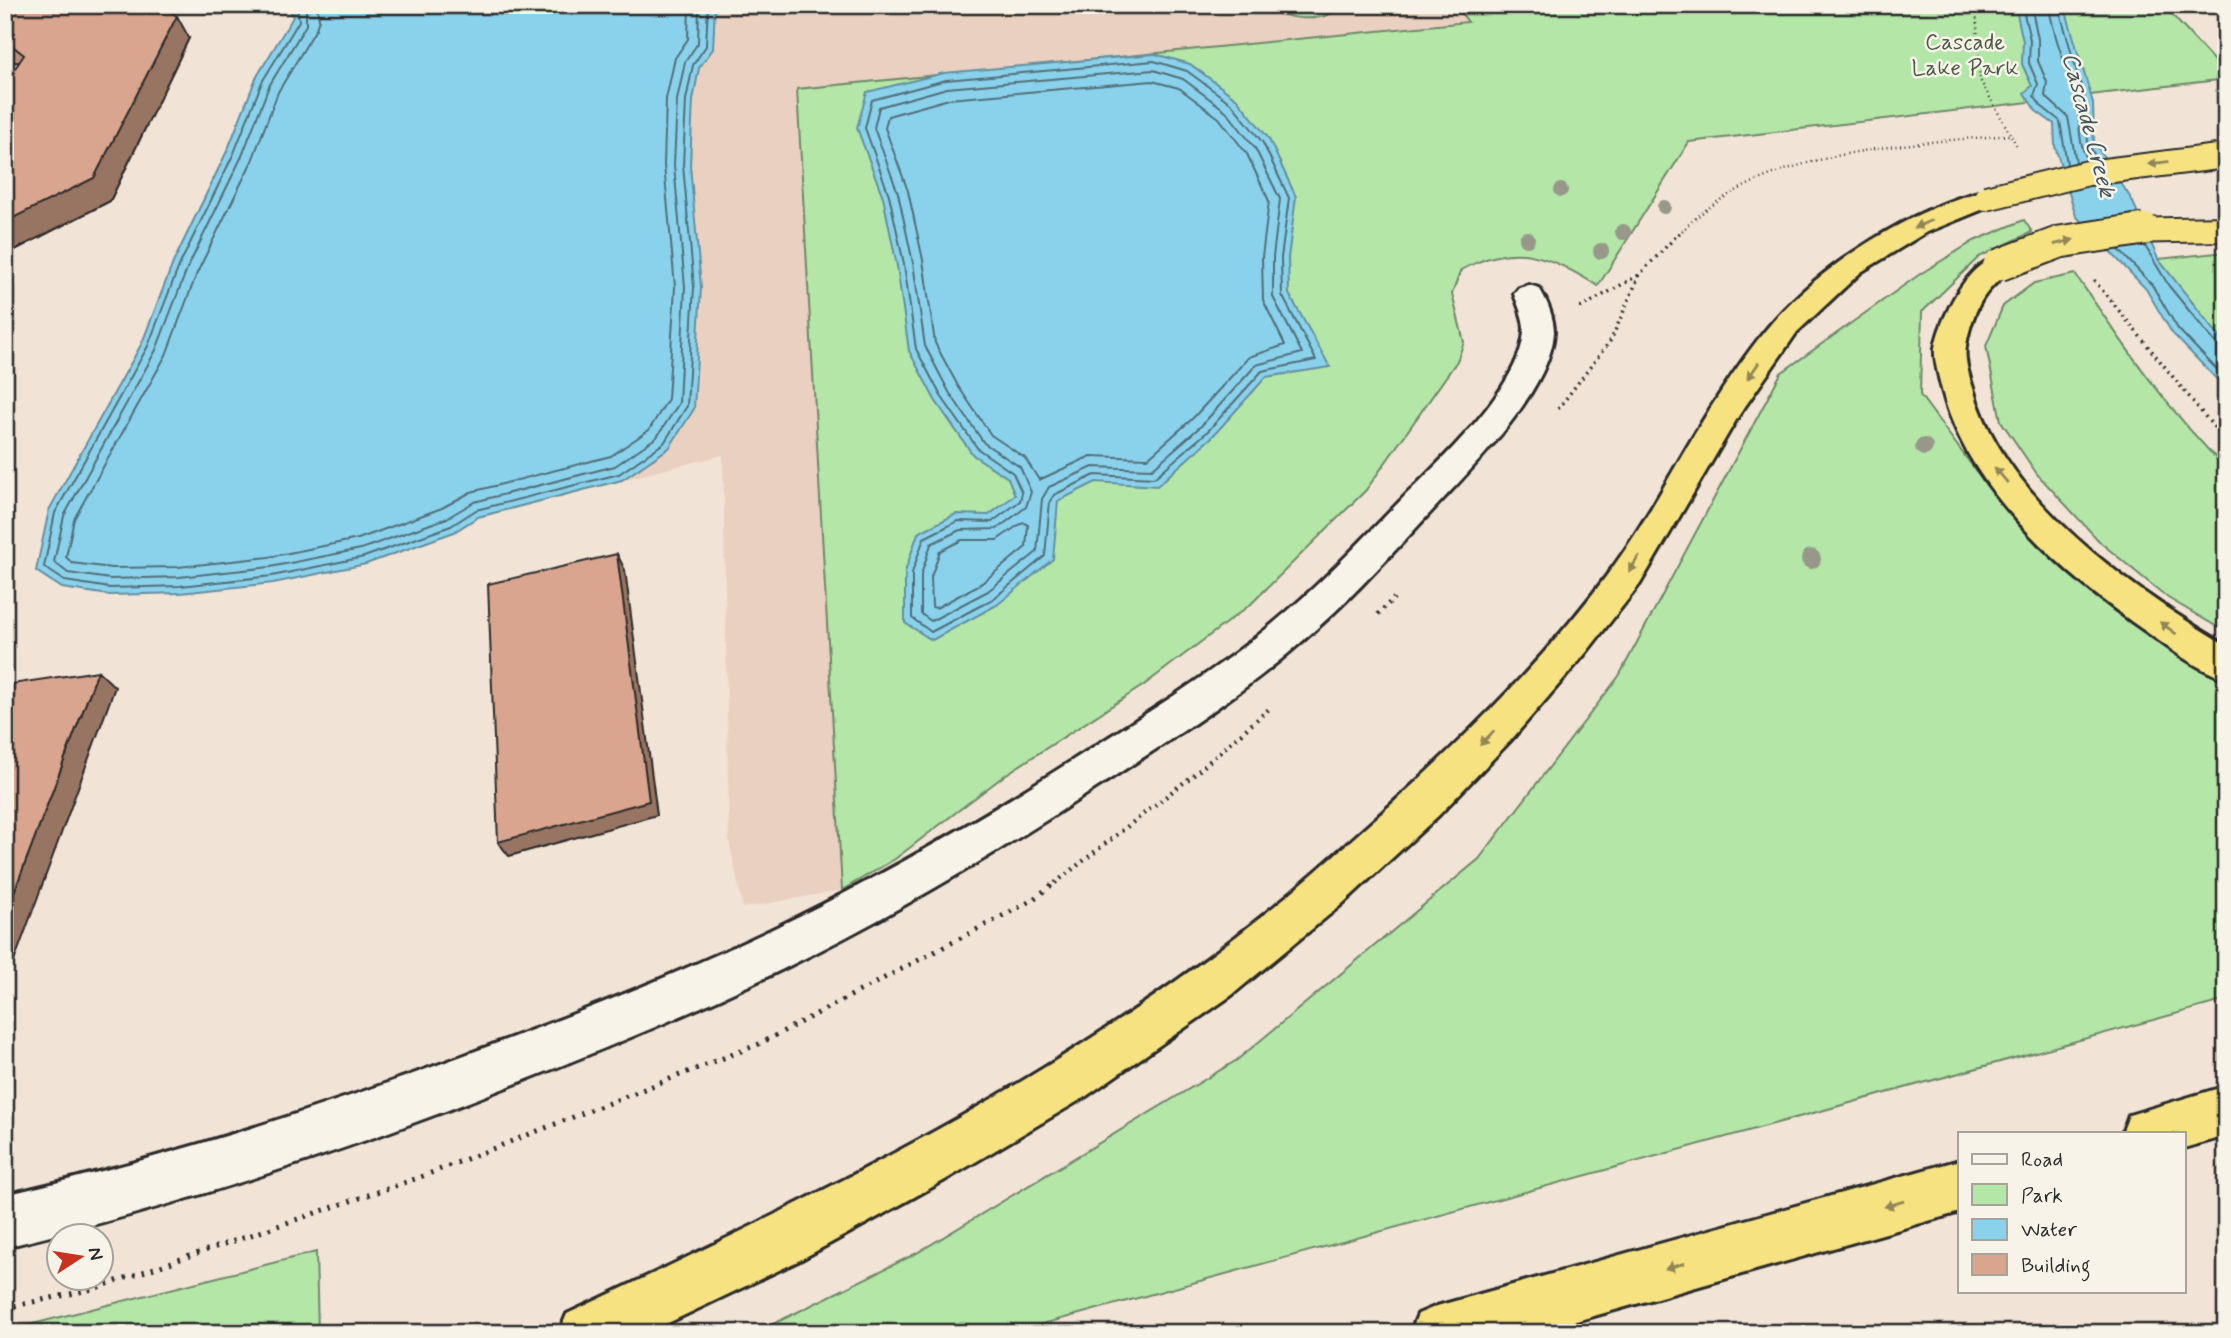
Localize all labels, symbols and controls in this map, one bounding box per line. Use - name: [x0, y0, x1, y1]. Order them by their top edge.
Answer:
- park label: Cascade Lake Park: [1911, 28, 2019, 84]
- water label: Cascade Creek: [2054, 49, 2123, 203]
- one-way arrow: [2147, 158, 2169, 169]
- one-way arrow: [1912, 219, 1933, 230]
- one-way arrow: [2053, 236, 2075, 247]
- one-way arrow: [1746, 362, 1760, 380]
- one-way arrow: [1993, 467, 2008, 485]
- one-way arrow: [1627, 555, 1640, 574]
- one-way arrow: [2159, 621, 2177, 635]
- one-way arrow: [1480, 729, 1496, 746]
- legend: [1958, 1132, 2186, 1292]
- text: Road: [2021, 1146, 2063, 1174]
- text: Park: [2021, 1182, 2063, 1210]
- one-way arrow: [1883, 1200, 1904, 1210]
- text: Water: [2021, 1216, 2077, 1244]
- north arrow: [46, 1222, 116, 1292]
- text: N: [82, 1245, 109, 1263]
- text: Building: [2021, 1252, 2091, 1282]
- one-way arrow: [1664, 1261, 1686, 1272]

